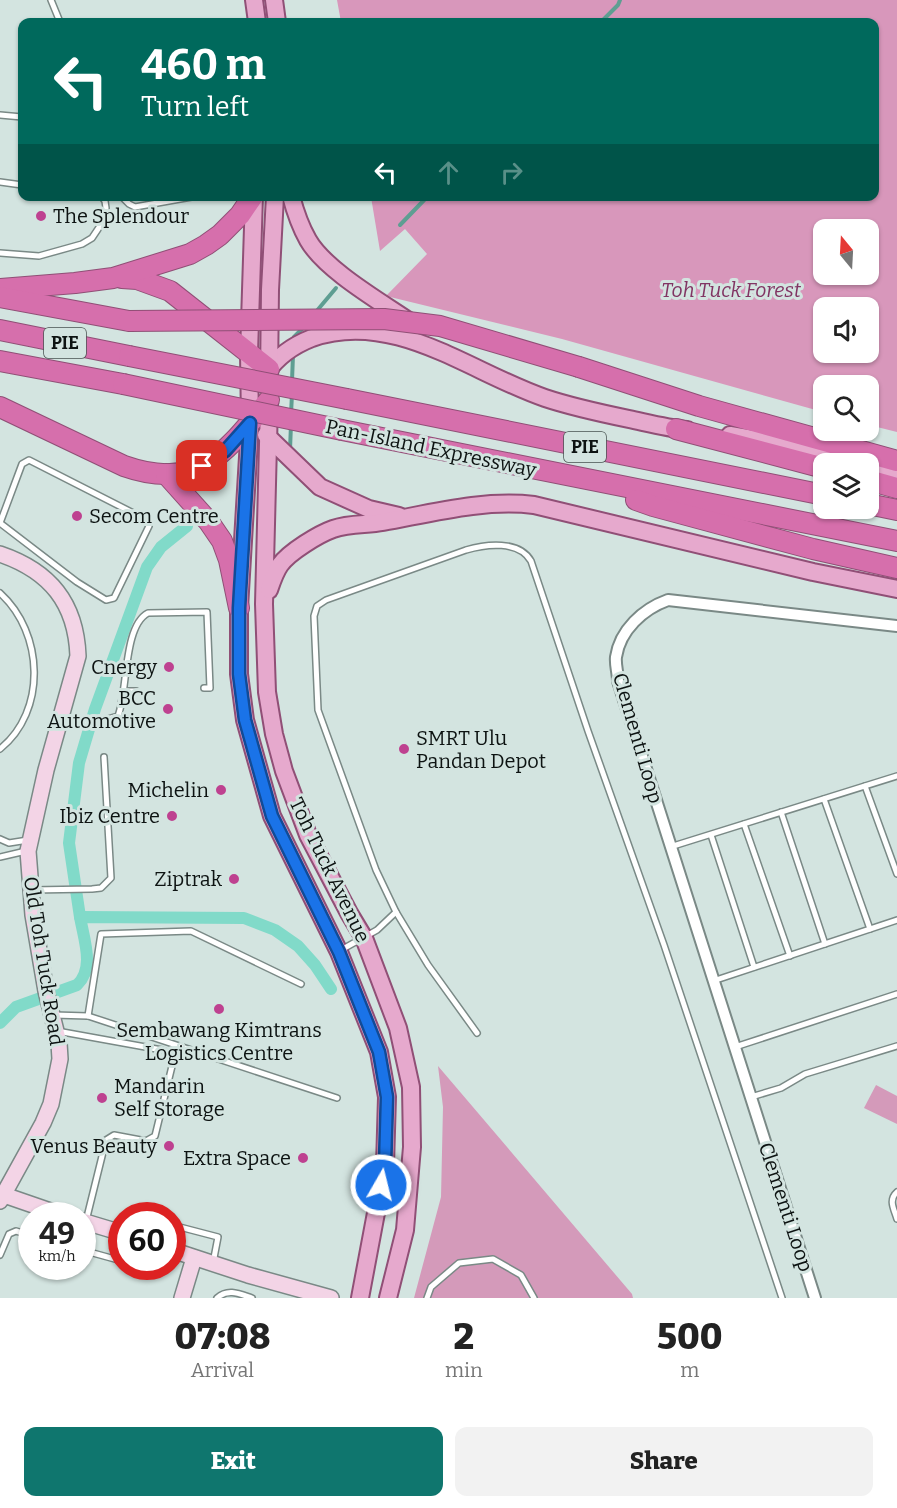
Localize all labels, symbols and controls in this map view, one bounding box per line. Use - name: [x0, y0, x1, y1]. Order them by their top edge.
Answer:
- text: 460 m: [141, 40, 266, 90]
- icon: left: [42, 42, 120, 120]
- text: Turn left: [141, 91, 249, 123]
- icon: left: [369, 156, 402, 189]
- icon: ahead: [432, 156, 465, 189]
- icon: right: [495, 156, 528, 189]
- place label: The Splendour: [53, 204, 189, 228]
- marker: The Splendour: [34, 209, 48, 223]
- north arrow: [813, 219, 879, 285]
- map controls: [813, 219, 879, 519]
- park label: Toh Tuck Forest: [661, 278, 802, 302]
- button: sound: [813, 297, 879, 363]
- road number: PIE: [44, 328, 86, 358]
- button: search: [813, 375, 879, 441]
- street label: Pan-Island Expressway: [324, 414, 539, 482]
- road number: PIE: [564, 432, 606, 462]
- pin: [176, 440, 227, 491]
- icon: arrive: [185, 449, 218, 482]
- button: layers: [813, 453, 879, 519]
- place label: Secom Centre: [89, 504, 219, 528]
- marker: Secom Centre: [70, 509, 84, 523]
- place label: Cnergy: [91, 655, 157, 679]
- marker: Cnergy: [162, 660, 176, 674]
- street label: Clementi Loop: [608, 670, 668, 806]
- place label: BCC Automotive: [47, 686, 156, 733]
- marker: BCC Automotive: [161, 702, 175, 716]
- place label: SMRT Ulu Pandan Depot: [416, 726, 546, 773]
- marker: SMRT Ulu Pandan Depot: [397, 742, 411, 756]
- place label: Michelin: [128, 778, 209, 802]
- marker: Michelin: [214, 783, 228, 797]
- street label: Toh Tuck Avenue: [285, 794, 375, 946]
- place label: Ibiz Centre: [59, 804, 160, 828]
- marker: Ibiz Centre: [165, 809, 179, 823]
- place label: Ziptrak: [154, 867, 223, 891]
- marker: Ziptrak: [227, 872, 241, 886]
- street label: Old Toh Tuck Road: [19, 875, 69, 1047]
- marker: Sembawang Kimtrans Logistics Centre: [212, 1002, 226, 1016]
- place label: Sembawang Kimtrans Logistics Centre: [116, 1018, 322, 1065]
- place label: Mandarin Self Storage: [114, 1074, 225, 1121]
- marker: Mandarin Self Storage: [95, 1091, 109, 1105]
- place label: Venus Beauty: [30, 1134, 157, 1158]
- marker: Venus Beauty: [162, 1139, 176, 1153]
- street label: Clementi Loop: [754, 1139, 818, 1275]
- place label: Extra Space: [183, 1146, 291, 1170]
- marker: Extra Space: [296, 1151, 310, 1165]
- position arrow: [349, 1153, 413, 1217]
- speed limit sign: 60: [108, 1202, 186, 1280]
- text: 49: [39, 1216, 75, 1252]
- text: km/h: [38, 1247, 76, 1265]
- text: 07:08: [175, 1315, 270, 1359]
- text: 2: [453, 1315, 474, 1359]
- text: 500: [657, 1315, 722, 1359]
- text: Arrival: [191, 1358, 254, 1382]
- text: min: [445, 1358, 483, 1382]
- text: m: [680, 1358, 699, 1382]
- button: Exit: [24, 1427, 443, 1496]
- button: Share: [455, 1427, 873, 1496]

